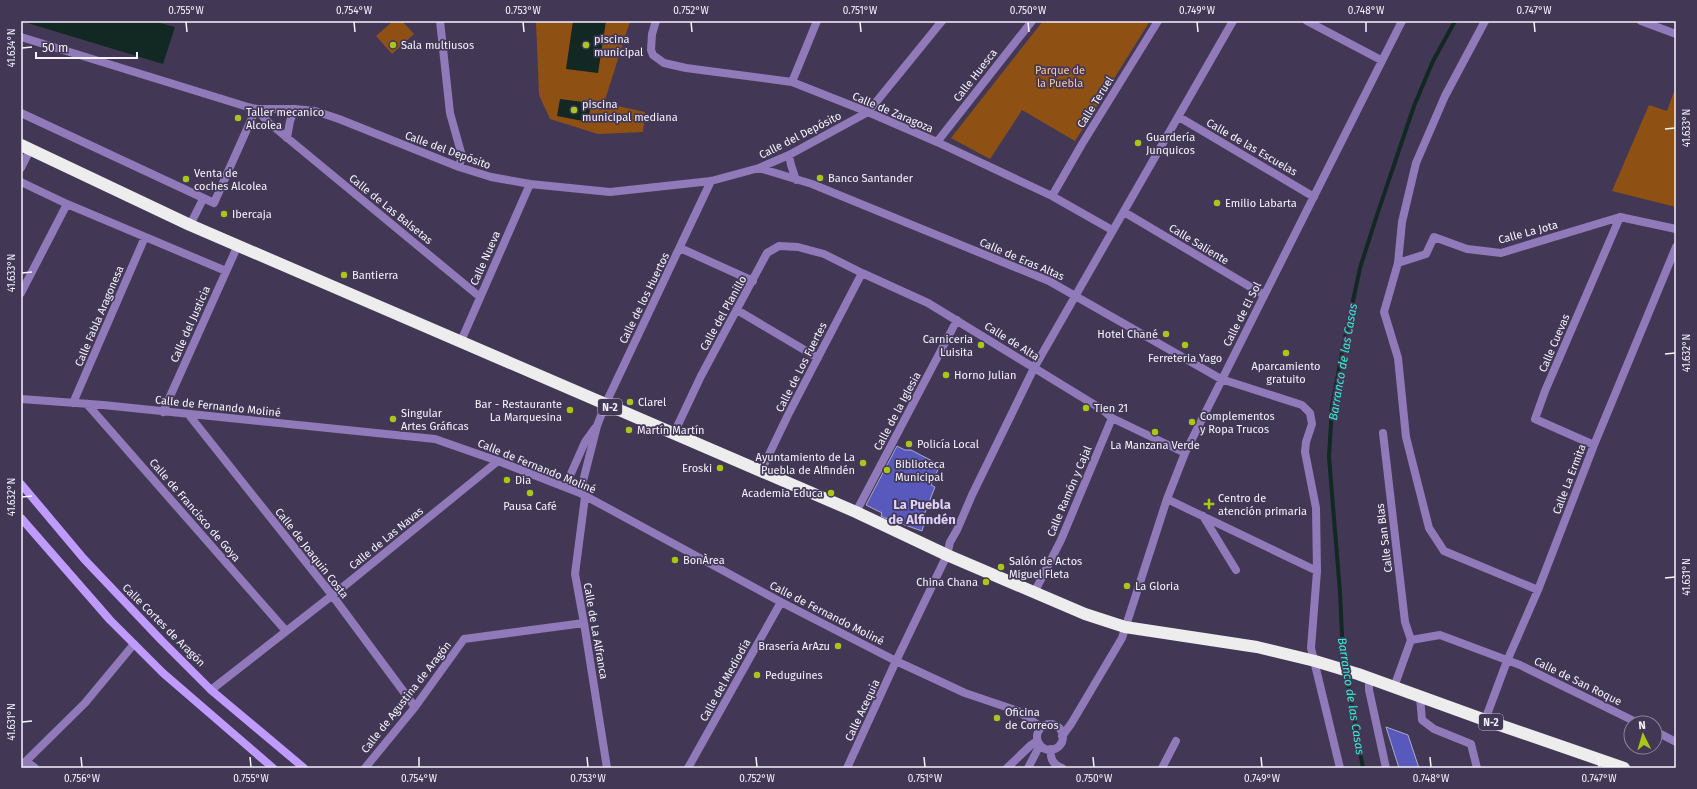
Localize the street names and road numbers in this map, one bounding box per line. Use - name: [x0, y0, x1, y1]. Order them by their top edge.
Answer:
- street label: Calle Huesca: [951, 46, 1000, 104]
- street label: Calle Teruel: [1074, 74, 1116, 130]
- street label: Calle de Zaragoza: [850, 90, 935, 135]
- street label: Calle del Depósito: [757, 109, 843, 162]
- street label: Calle de las Escuelas: [1204, 116, 1299, 179]
- street label: Calle del Depósito: [403, 129, 493, 172]
- street label: Calle de Las Balsetas: [346, 172, 435, 247]
- street label: Calle La Jota: [1497, 218, 1559, 247]
- street label: Calle Saliente: [1166, 221, 1231, 267]
- street label: Calle Nueva: [468, 229, 503, 287]
- street label: Calle de Eras Altas: [978, 236, 1066, 283]
- street label: Calle de los Huertos: [617, 250, 672, 346]
- street label: Calle Fabla Aragonesa: [72, 264, 127, 368]
- street label: Calle del Planillo: [697, 273, 749, 353]
- street label: Calle de El Sol: [1221, 280, 1264, 349]
- street label: Calle del Justicia: [168, 284, 213, 364]
- street label: Calle Cuevas: [1536, 312, 1573, 374]
- street label: Calle de Alta: [982, 319, 1042, 363]
- street label: Calle de Los Fuertes: [773, 320, 830, 414]
- street label: Calle de la Iglesia: [871, 370, 924, 453]
- street label: Calle de Fernando Moliné: [154, 393, 282, 420]
- road number: N-2: [598, 399, 622, 415]
- street label: Calle de Fernando Moliné: [476, 437, 598, 496]
- street label: Calle La Ermita: [1550, 442, 1589, 516]
- street label: Calle Ramón y Cajal: [1044, 444, 1094, 539]
- street label: Calle de Francisco de Goya: [146, 456, 243, 564]
- street label: Calle San Blas: [1374, 503, 1395, 573]
- street label: Calle de Joaquin Costa: [272, 505, 351, 601]
- street label: Calle de Las Navas: [347, 505, 426, 572]
- street label: Calle de Fernando Moliné: [767, 579, 886, 648]
- street label: Calle Cortes de Aragón: [120, 581, 208, 669]
- street label: Calle de La Alfranca: [581, 582, 610, 680]
- street label: Calle del Mediodía: [697, 637, 754, 724]
- street label: Calle de Agustina de Aragón: [359, 639, 454, 756]
- street label: Calle de San Roque: [1532, 655, 1624, 708]
- street label: Calle Acequia: [842, 677, 882, 743]
- road number: N-2: [1479, 714, 1503, 730]

